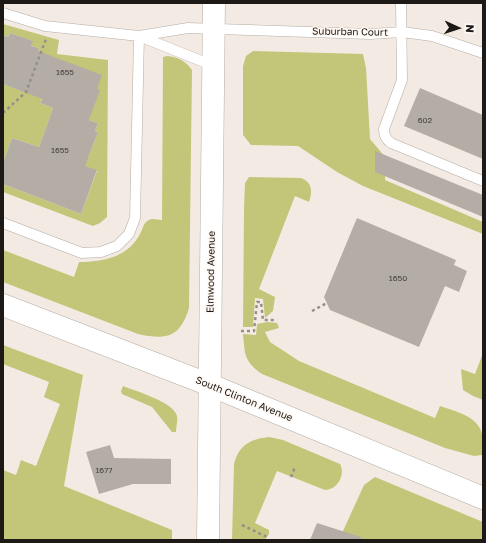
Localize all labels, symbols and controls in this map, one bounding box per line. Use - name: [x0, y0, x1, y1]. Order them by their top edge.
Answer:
- north arrow: [438, 8, 478, 48]
- text: N: [464, 24, 477, 33]
- street label: Suburban Court: [312, 25, 388, 39]
- house number: 1655: [56, 67, 74, 77]
- house number: 602: [418, 115, 432, 125]
- house number: 1655: [51, 145, 69, 155]
- street label: Elmwood Avenue: [204, 231, 218, 313]
- house number: 1650: [389, 273, 407, 283]
- street label: South Clinton Avenue: [194, 374, 294, 424]
- house number: 1677: [95, 465, 113, 475]

